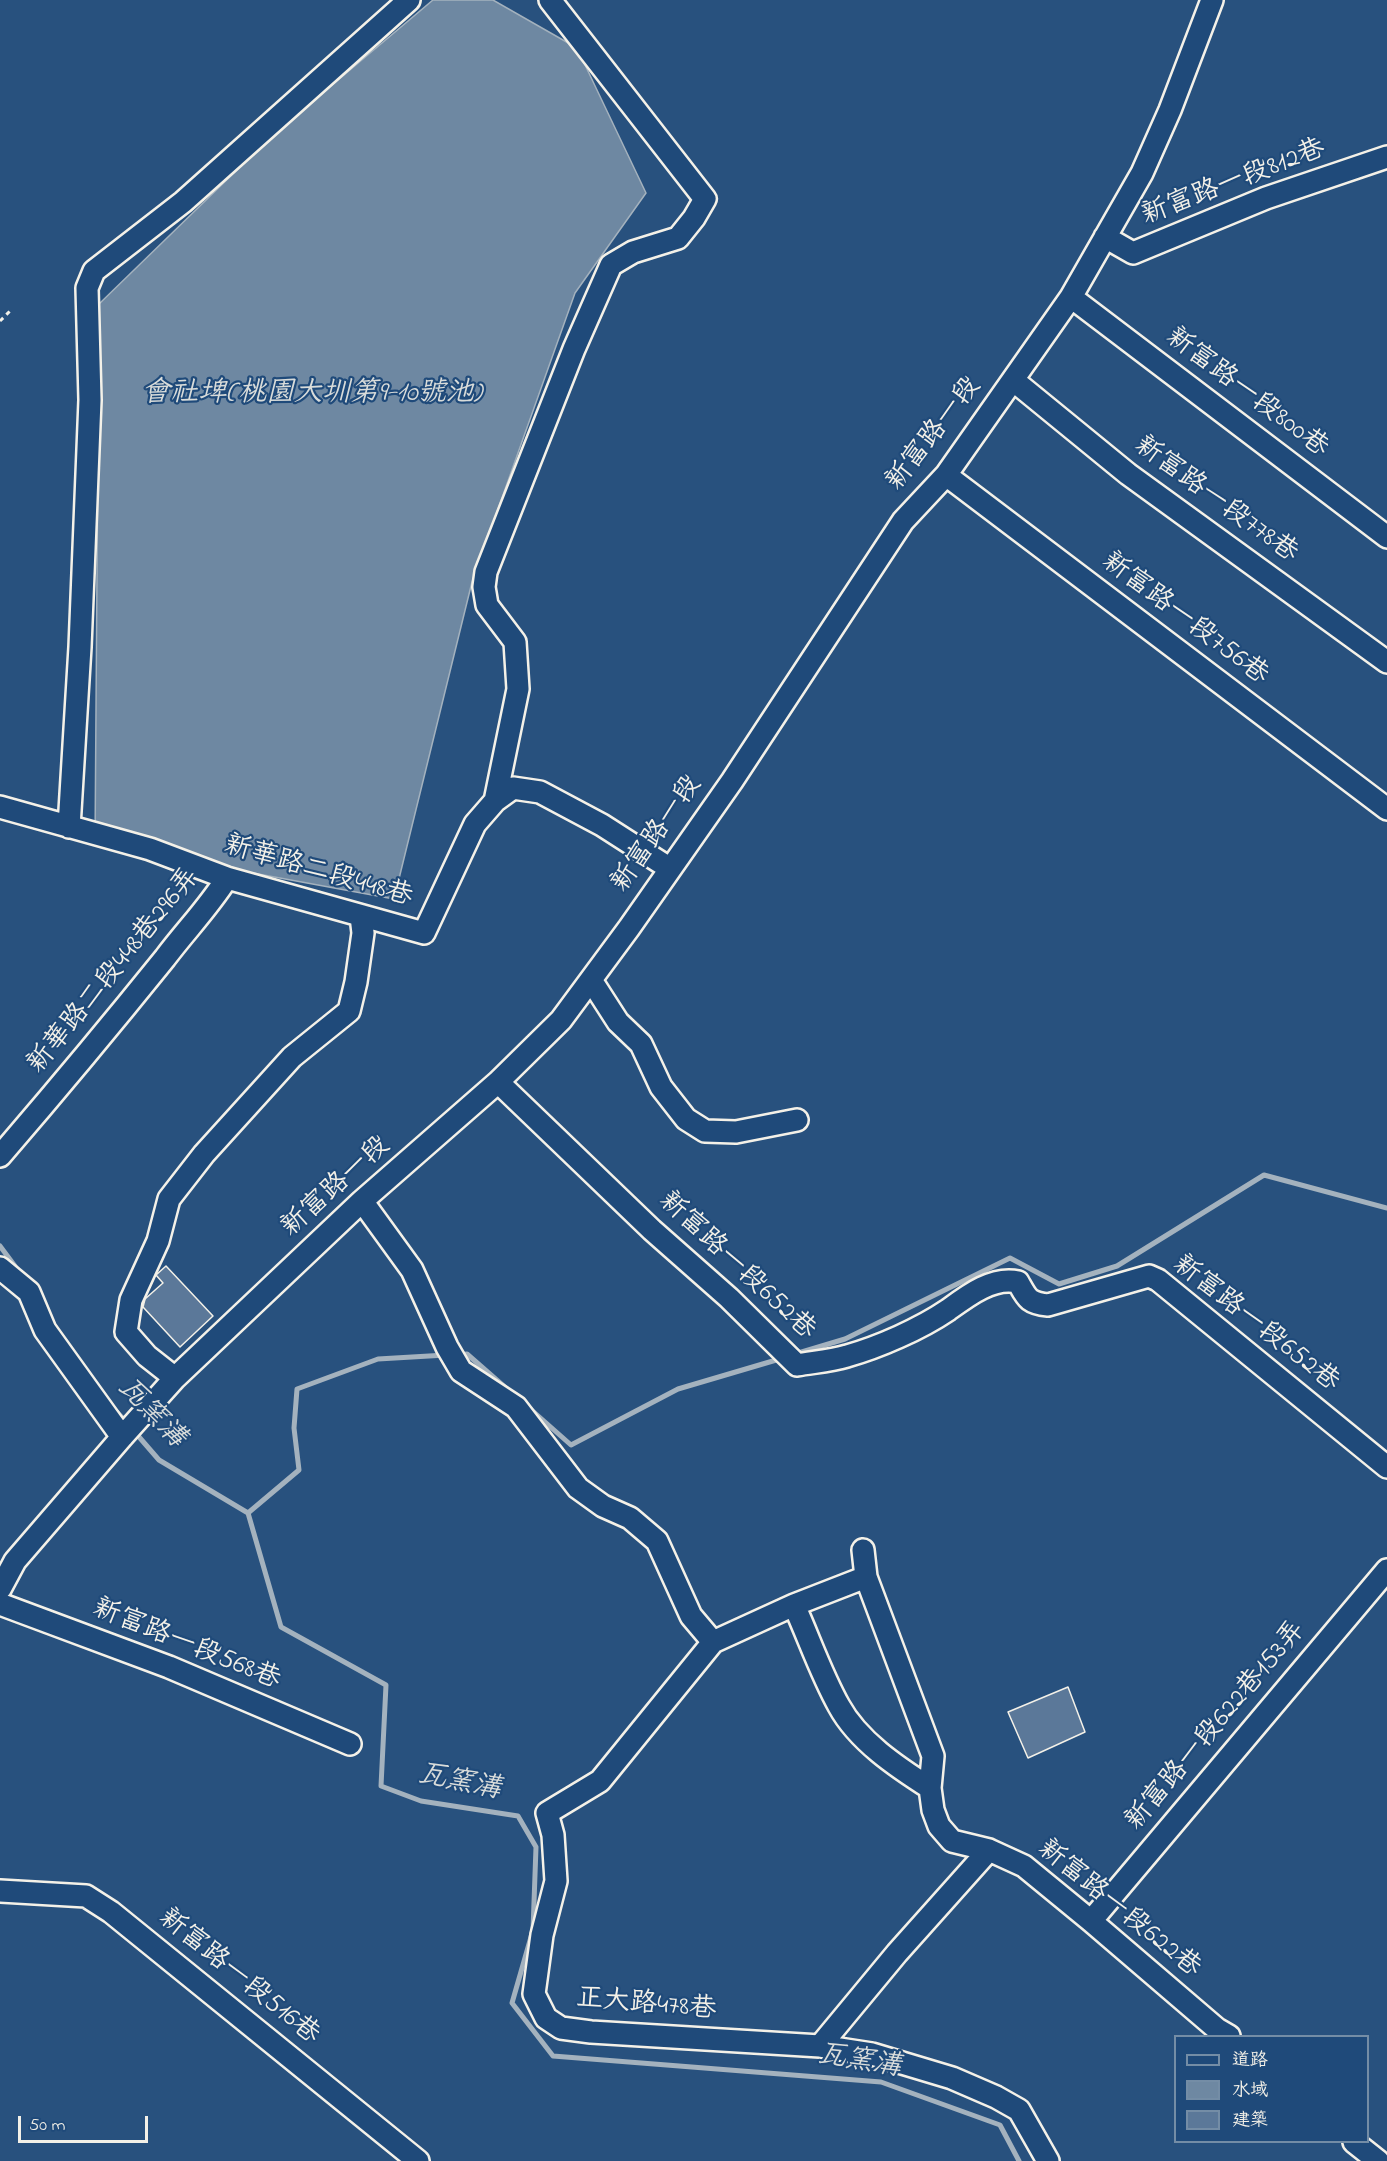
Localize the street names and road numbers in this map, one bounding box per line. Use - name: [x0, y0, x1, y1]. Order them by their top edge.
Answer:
- street label: 新富路一段812巷: [1138, 134, 1330, 234]
- street label: 新富路一段800巷: [1158, 322, 1334, 466]
- street label: 新富路一段: [881, 372, 989, 498]
- street label: 新富路一段778巷: [1127, 431, 1303, 571]
- street label: 新富路一段756巷: [1094, 547, 1274, 693]
- street label: 新富路一段: [606, 770, 710, 900]
- street label: 新華路二段448巷: [220, 831, 416, 915]
- street label: 新華路二段448巷296弄: [22, 863, 208, 1081]
- street label: 新富路一段: [276, 1131, 398, 1245]
- street label: 新富路一段652巷: [651, 1186, 821, 1348]
- street label: 新富路一段652巷: [1165, 1250, 1345, 1400]
- street label: 新富路一段568巷: [87, 1594, 285, 1698]
- street label: 新富路一段622巷153弄: [1120, 1616, 1314, 1838]
- street label: 新富路一段622巷: [1030, 1834, 1206, 1986]
- street label: 新富路一段516巷: [151, 1903, 325, 2053]
- street label: 正大路478巷: [575, 1984, 717, 2028]

